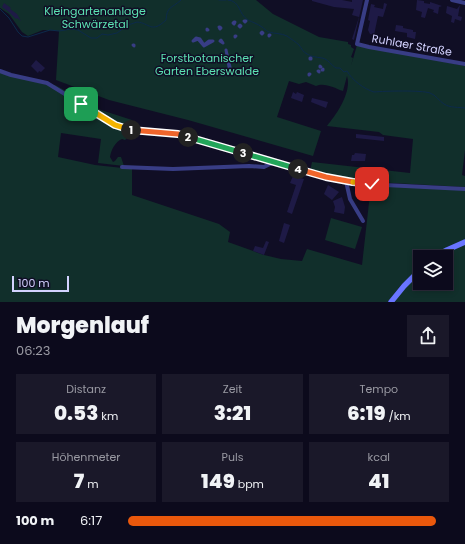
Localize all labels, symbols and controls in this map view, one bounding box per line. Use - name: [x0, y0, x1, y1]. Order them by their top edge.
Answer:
- park label: Kleingartenanlage Schwärzetal: [44, 3, 146, 32]
- street label: Ruhlaer Straße: [371, 30, 453, 60]
- park label: Forstbotanischer Garten Eberswalde: [155, 50, 259, 79]
- pin: [64, 87, 98, 121]
- icon: arrive: [70, 93, 92, 115]
- pin: 1: [121, 120, 141, 140]
- text: 1: [129, 122, 133, 138]
- pin: 2: [178, 127, 198, 147]
- text: 2: [185, 129, 191, 145]
- pin: 3: [233, 143, 253, 163]
- text: 3: [240, 145, 246, 161]
- pin: 4: [288, 159, 308, 179]
- text: 4: [294, 161, 302, 177]
- pin: [355, 167, 389, 201]
- icon: check: [361, 173, 383, 195]
- map controls: [413, 250, 453, 290]
- button: layers: [413, 250, 453, 290]
- scale bar: [12, 274, 69, 293]
- text: 100 m: [18, 275, 50, 291]
- text: Morgenlauf: [16, 310, 149, 341]
- button: share: [407, 315, 449, 357]
- text: 06:23: [16, 341, 50, 360]
- text: Distanz: [66, 381, 106, 397]
- text: Zeit: [223, 381, 242, 397]
- text: Tempo: [360, 381, 398, 397]
- text: 0.53: [54, 399, 98, 427]
- text: 3:21: [214, 399, 251, 427]
- text: 6:19: [347, 399, 386, 427]
- text: km: [98, 408, 118, 424]
- text: /km: [386, 408, 411, 424]
- text: Höhenmeter: [52, 449, 120, 465]
- text: Puls: [222, 449, 243, 465]
- text: kcal: [368, 449, 390, 465]
- text: 7: [74, 467, 84, 495]
- text: 149: [201, 467, 235, 495]
- text: 41: [368, 467, 390, 495]
- text: m: [84, 476, 99, 492]
- text: bpm: [235, 476, 264, 492]
- text: 100 m: [16, 511, 54, 530]
- text: 6:17: [80, 511, 102, 530]

